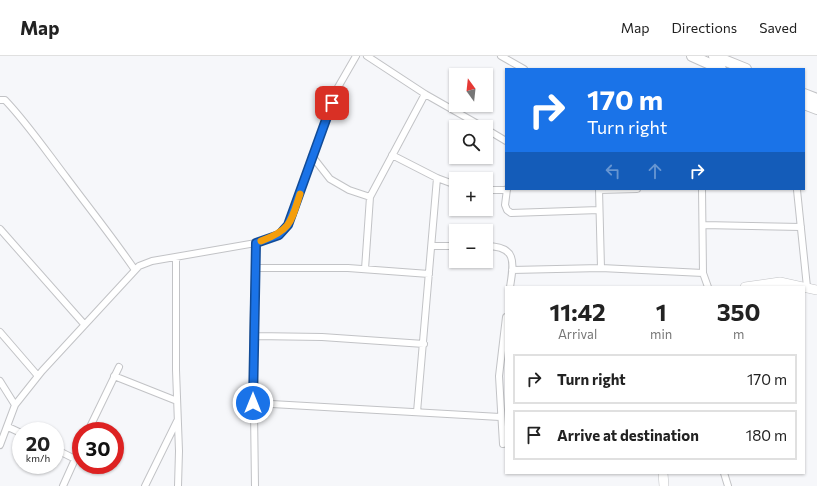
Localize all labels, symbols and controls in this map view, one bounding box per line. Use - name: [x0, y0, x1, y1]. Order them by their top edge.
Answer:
- text: Map: [20, 16, 59, 39]
- text: Map: [621, 19, 650, 36]
- text: Directions: [672, 19, 737, 36]
- text: Saved: [759, 19, 797, 36]
- north arrow: [449, 68, 493, 112]
- map controls: [449, 68, 493, 268]
- text: 170 m: [587, 82, 663, 116]
- icon: right: [521, 84, 573, 136]
- pin: [315, 86, 349, 120]
- icon: arrive: [321, 92, 343, 114]
- text: Turn right: [587, 116, 667, 138]
- button: search: [449, 120, 493, 164]
- icon: left: [602, 160, 624, 182]
- icon: ahead: [644, 160, 666, 182]
- icon: right: [686, 160, 708, 182]
- button: +: [449, 172, 493, 216]
- button: −: [449, 224, 493, 268]
- text: 11:42: [549, 297, 606, 326]
- text: 1: [656, 297, 667, 326]
- text: 350: [717, 297, 761, 326]
- text: Arrival: [558, 326, 597, 342]
- text: min: [650, 326, 672, 342]
- text: m: [733, 326, 744, 342]
- icon: right: [523, 368, 545, 390]
- text: Turn right: [557, 370, 626, 388]
- text: 170 m: [747, 370, 787, 388]
- position arrow: [232, 382, 274, 424]
- speed limit sign: 30: [72, 422, 124, 474]
- icon: arrive: [523, 424, 545, 446]
- text: Arrive at destination: [557, 426, 699, 444]
- text: 180 m: [746, 426, 787, 444]
- text: 20: [26, 431, 50, 455]
- text: km/h: [26, 452, 50, 464]

